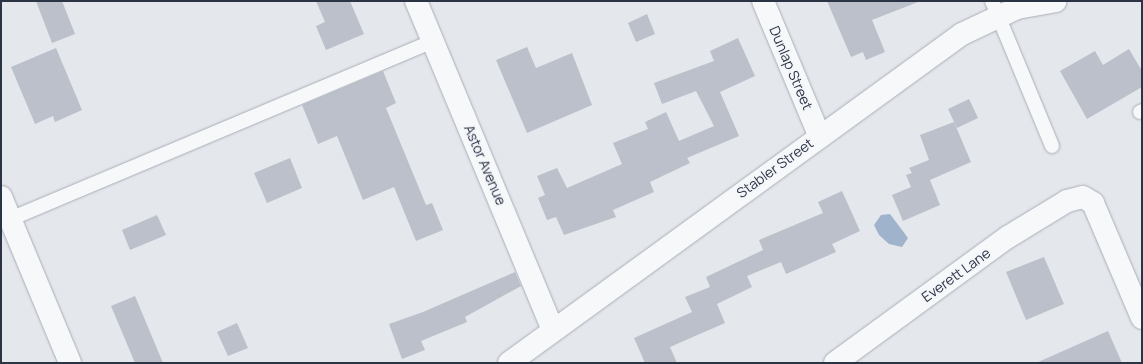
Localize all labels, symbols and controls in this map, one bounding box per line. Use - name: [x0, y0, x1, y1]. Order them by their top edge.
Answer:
- street label: Dunlap Street: [766, 24, 816, 112]
- street label: Astor Avenue: [461, 122, 509, 208]
- street label: Stabler Street: [733, 135, 817, 201]
- street label: Everett Lane: [918, 245, 994, 305]

